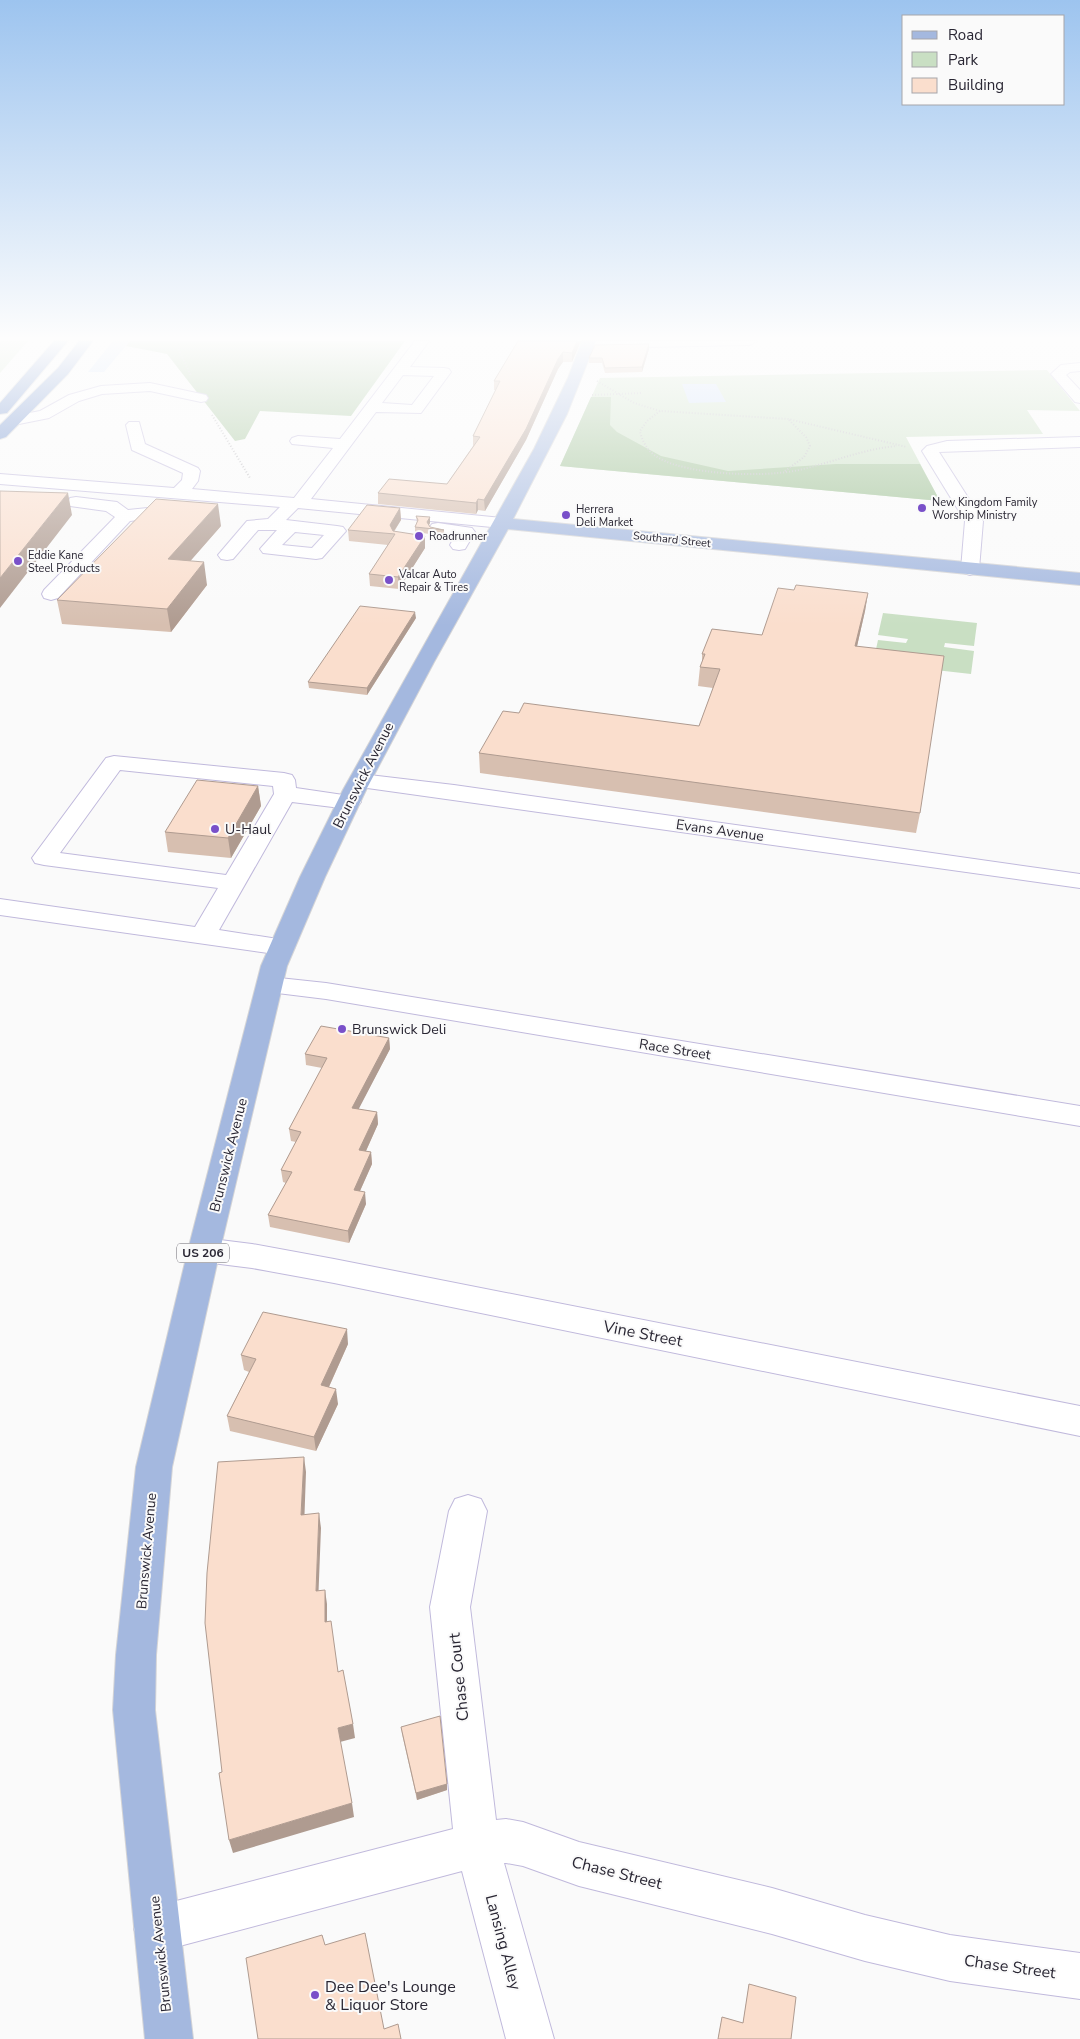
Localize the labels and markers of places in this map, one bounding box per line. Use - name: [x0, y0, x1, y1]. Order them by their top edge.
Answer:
- place label: New Kingdom Family Worship Ministry: [932, 495, 1038, 523]
- place label: Herrera Deli Market: [576, 502, 633, 530]
- marker: New Kingdom Family Worship Ministry: [916, 502, 928, 514]
- marker: Herrera Deli Market: [560, 509, 572, 521]
- place label: Roadrunner: [429, 529, 487, 544]
- marker: Roadrunner: [413, 530, 425, 542]
- place label: Eddie Kane Steel Products: [28, 548, 100, 576]
- marker: Eddie Kane Steel Products: [12, 555, 24, 567]
- place label: Valcar Auto Repair & Tires: [398, 567, 468, 595]
- marker: Valcar Auto Repair & Tires: [383, 574, 395, 586]
- place label: U-Haul: [225, 820, 272, 839]
- marker: U-Haul: [209, 823, 221, 835]
- place label: Brunswick Deli: [352, 1020, 446, 1039]
- marker: Brunswick Deli: [336, 1023, 348, 1035]
- place label: Dee Dee's Lounge & Liquor Store: [325, 1976, 456, 2016]
- marker: Dee Dee's Lounge & Liquor Store: [309, 1989, 321, 2001]

